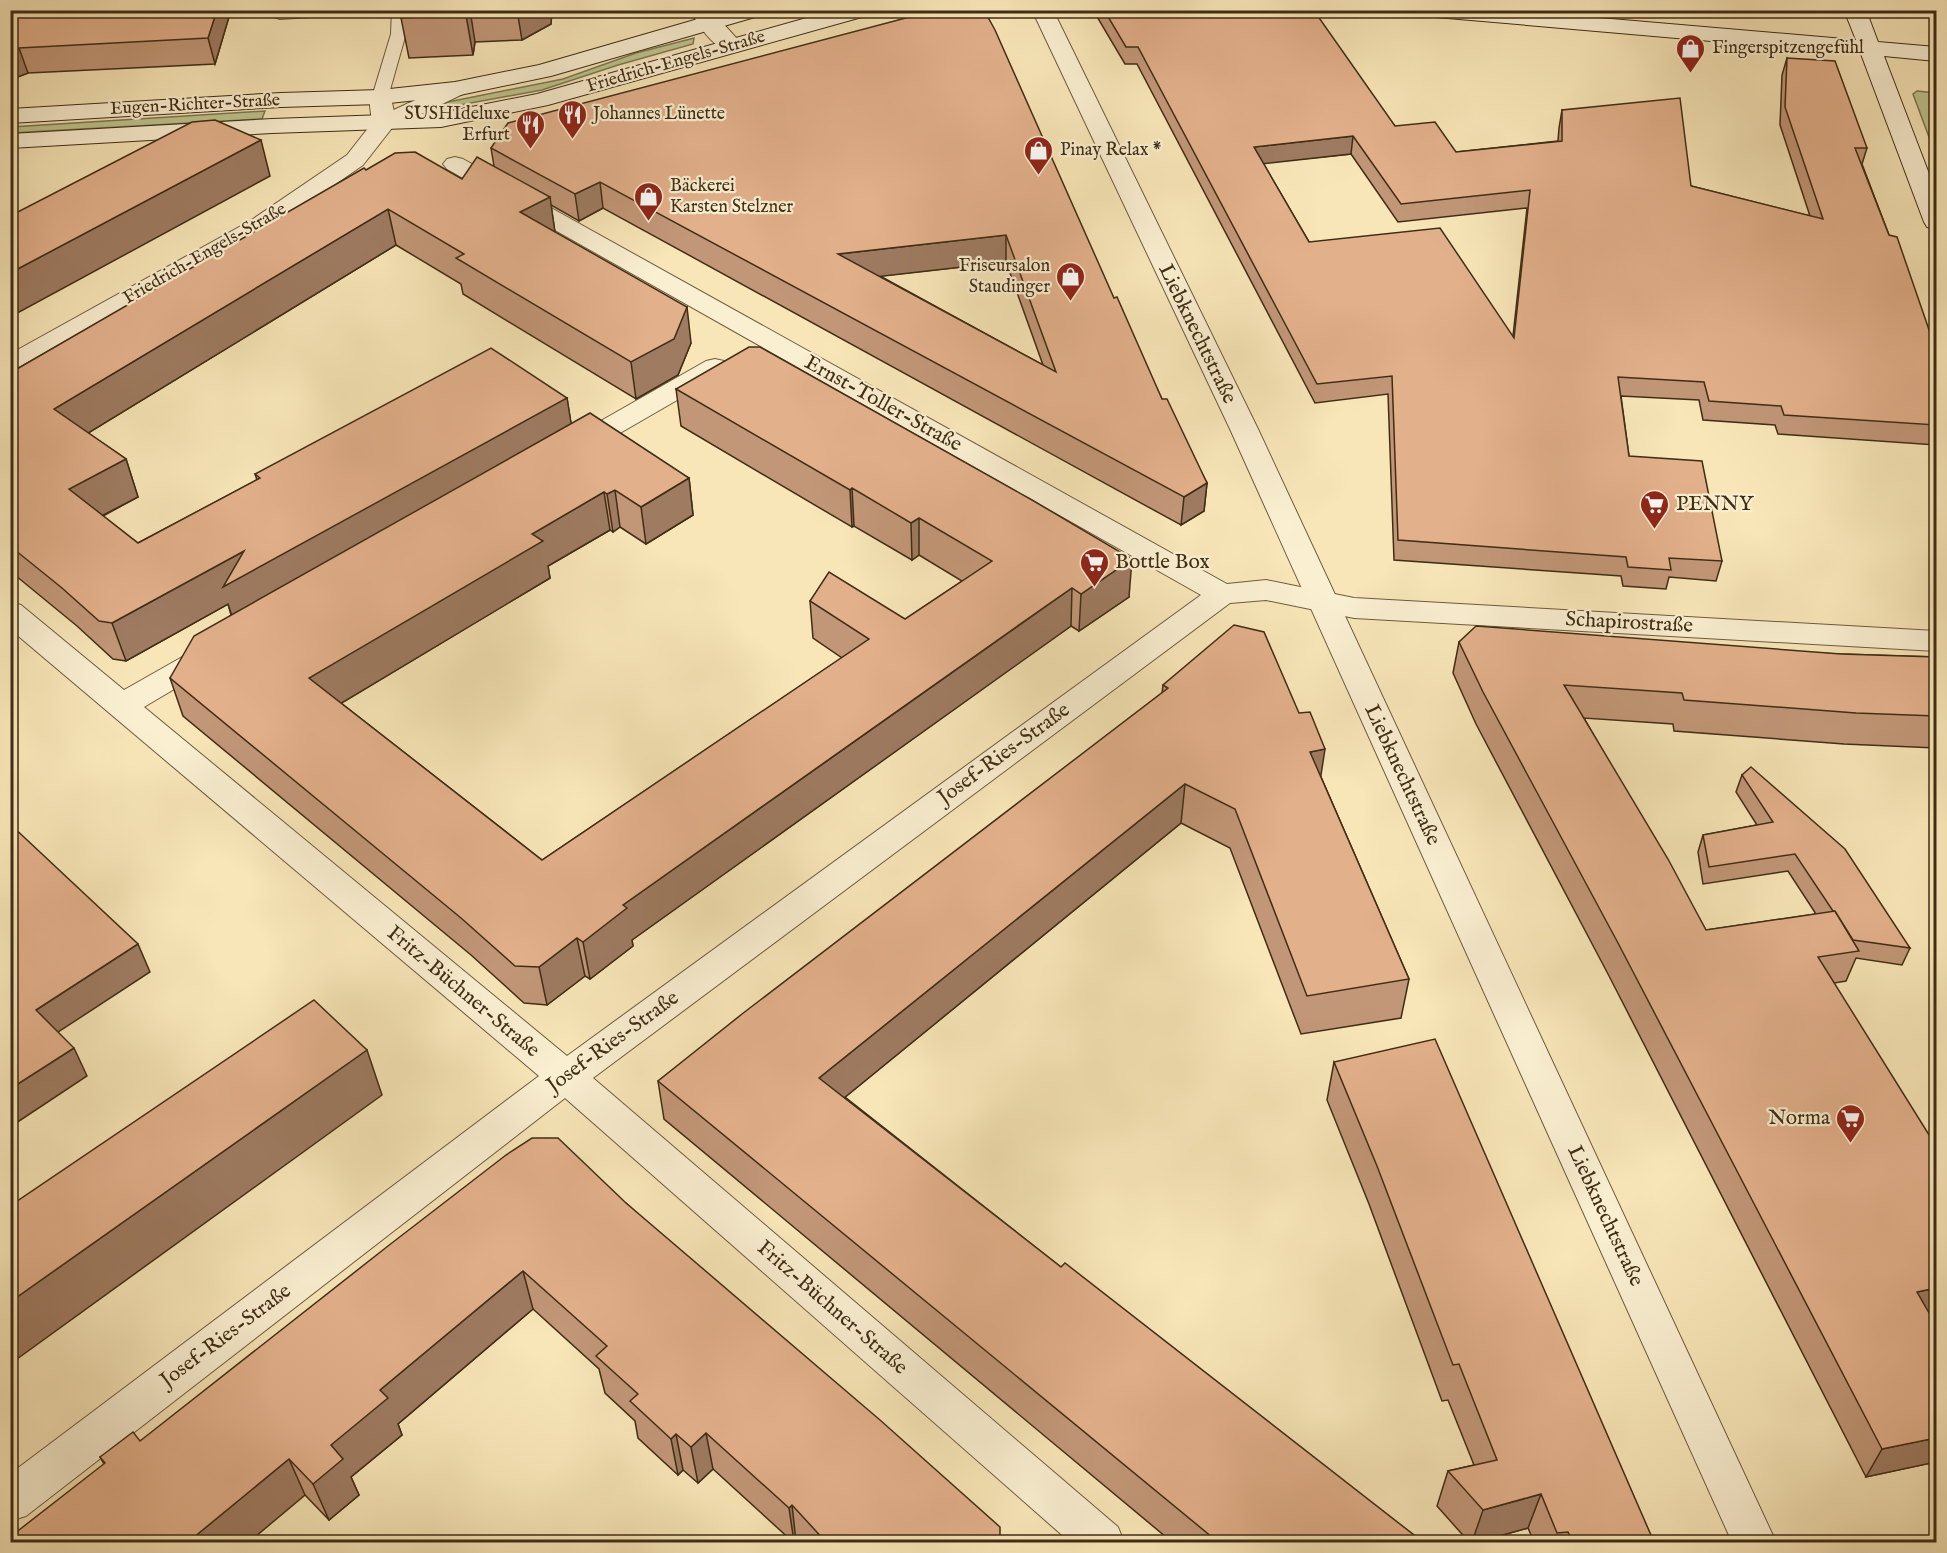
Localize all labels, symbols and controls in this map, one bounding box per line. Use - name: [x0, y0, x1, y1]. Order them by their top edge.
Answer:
- street label: Friedrich-Engels-Straße: [584, 26, 768, 98]
- shop icon: Fingerspitzengefühl: [1675, 32, 1707, 74]
- place label: Fingerspitzengefühl: [1712, 37, 1864, 60]
- street label: Eugen-Richter-Straße: [109, 89, 281, 121]
- restaurant icon: Johannes Lünette: [556, 98, 588, 140]
- place label: SUSHIdeluxe Erfurt: [404, 103, 510, 147]
- place label: Johannes Lünette: [591, 103, 725, 126]
- restaurant icon: SUSHIdeluxe Erfurt: [515, 108, 547, 150]
- shop icon: Pinay Relax *: [1023, 134, 1055, 176]
- place label: Pinay Relax *: [1060, 139, 1161, 162]
- place label: Bäckerei Karsten Stelzner: [670, 175, 793, 219]
- shop icon: Bäckerei Karsten Stelzner: [633, 180, 665, 222]
- street label: Friedrich-Engels-Straße: [119, 198, 291, 310]
- place label: Friseursalon Staudinger: [959, 255, 1050, 299]
- shop icon: Friseursalon Staudinger: [1055, 260, 1087, 302]
- street label: Liebknechtstraße: [1151, 260, 1243, 409]
- street label: Ernst-Toller-Straße: [799, 349, 967, 459]
- supermarket icon: PENNY: [1639, 488, 1671, 530]
- place label: PENNY: [1676, 491, 1755, 518]
- supermarket icon: Bottle Box: [1078, 546, 1110, 588]
- place label: Bottle Box: [1115, 549, 1210, 576]
- street label: Schapirostraße: [1564, 606, 1694, 640]
- street label: Josef-Ries-Straße: [931, 697, 1076, 812]
- street label: Liebknechtstraße: [1358, 700, 1447, 850]
- street label: Fritz-Büchner-Straße: [381, 920, 545, 1064]
- street label: Josef-Ries-Straße: [540, 985, 685, 1100]
- supermarket icon: Norma: [1835, 1102, 1867, 1144]
- place label: Norma: [1768, 1105, 1831, 1132]
- street label: Liebknechtstraße: [1561, 1141, 1650, 1291]
- street label: Fritz-Büchner-Straße: [751, 1235, 913, 1381]
- street label: Josef-Ries-Straße: [154, 1278, 297, 1395]

